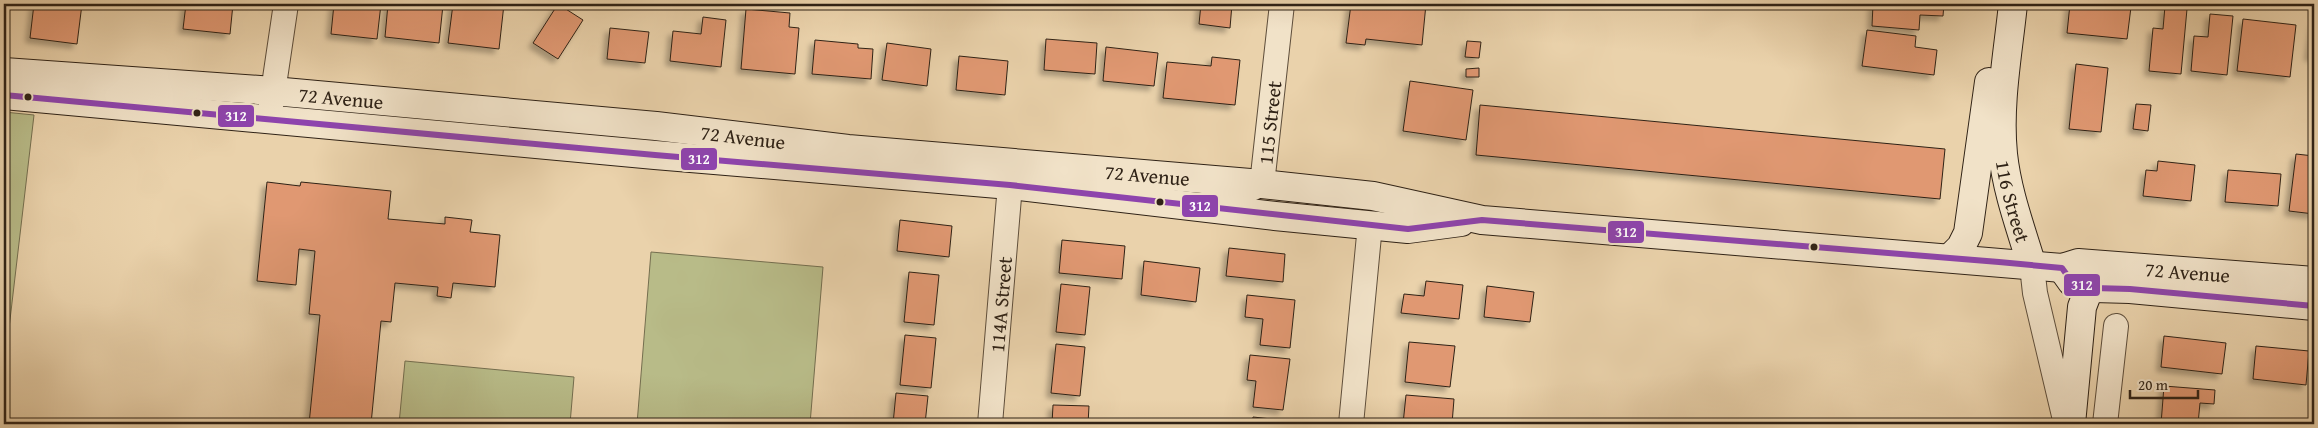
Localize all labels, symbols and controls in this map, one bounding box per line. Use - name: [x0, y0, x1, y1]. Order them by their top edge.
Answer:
- street label: 72 Avenue: [297, 79, 385, 116]
- street label: 115 Street: [1250, 79, 1288, 166]
- unlabelled marker: [23, 92, 33, 102]
- line badge: 312: [217, 104, 255, 128]
- text: 312: [225, 106, 247, 126]
- unlabelled marker: [192, 108, 202, 118]
- street label: 72 Avenue: [699, 117, 787, 156]
- line badge: 312: [680, 147, 718, 171]
- text: 312: [688, 149, 710, 169]
- street label: 72 Avenue: [1104, 156, 1191, 192]
- street label: 116 Street: [1989, 158, 2038, 246]
- line badge: 312: [1181, 194, 1219, 218]
- text: 312: [1189, 196, 1211, 216]
- unlabelled marker: [1155, 197, 1165, 207]
- line badge: 312: [1607, 220, 1645, 244]
- text: 312: [1615, 222, 1637, 242]
- unlabelled marker: [1809, 242, 1819, 252]
- street label: 72 Avenue: [2144, 254, 2231, 289]
- street label: 114A Street: [982, 255, 1018, 354]
- line badge: 312: [2063, 273, 2101, 297]
- text: 312: [2071, 275, 2093, 295]
- scale bar: [2130, 368, 2198, 400]
- text: 20 m: [2138, 374, 2169, 395]

